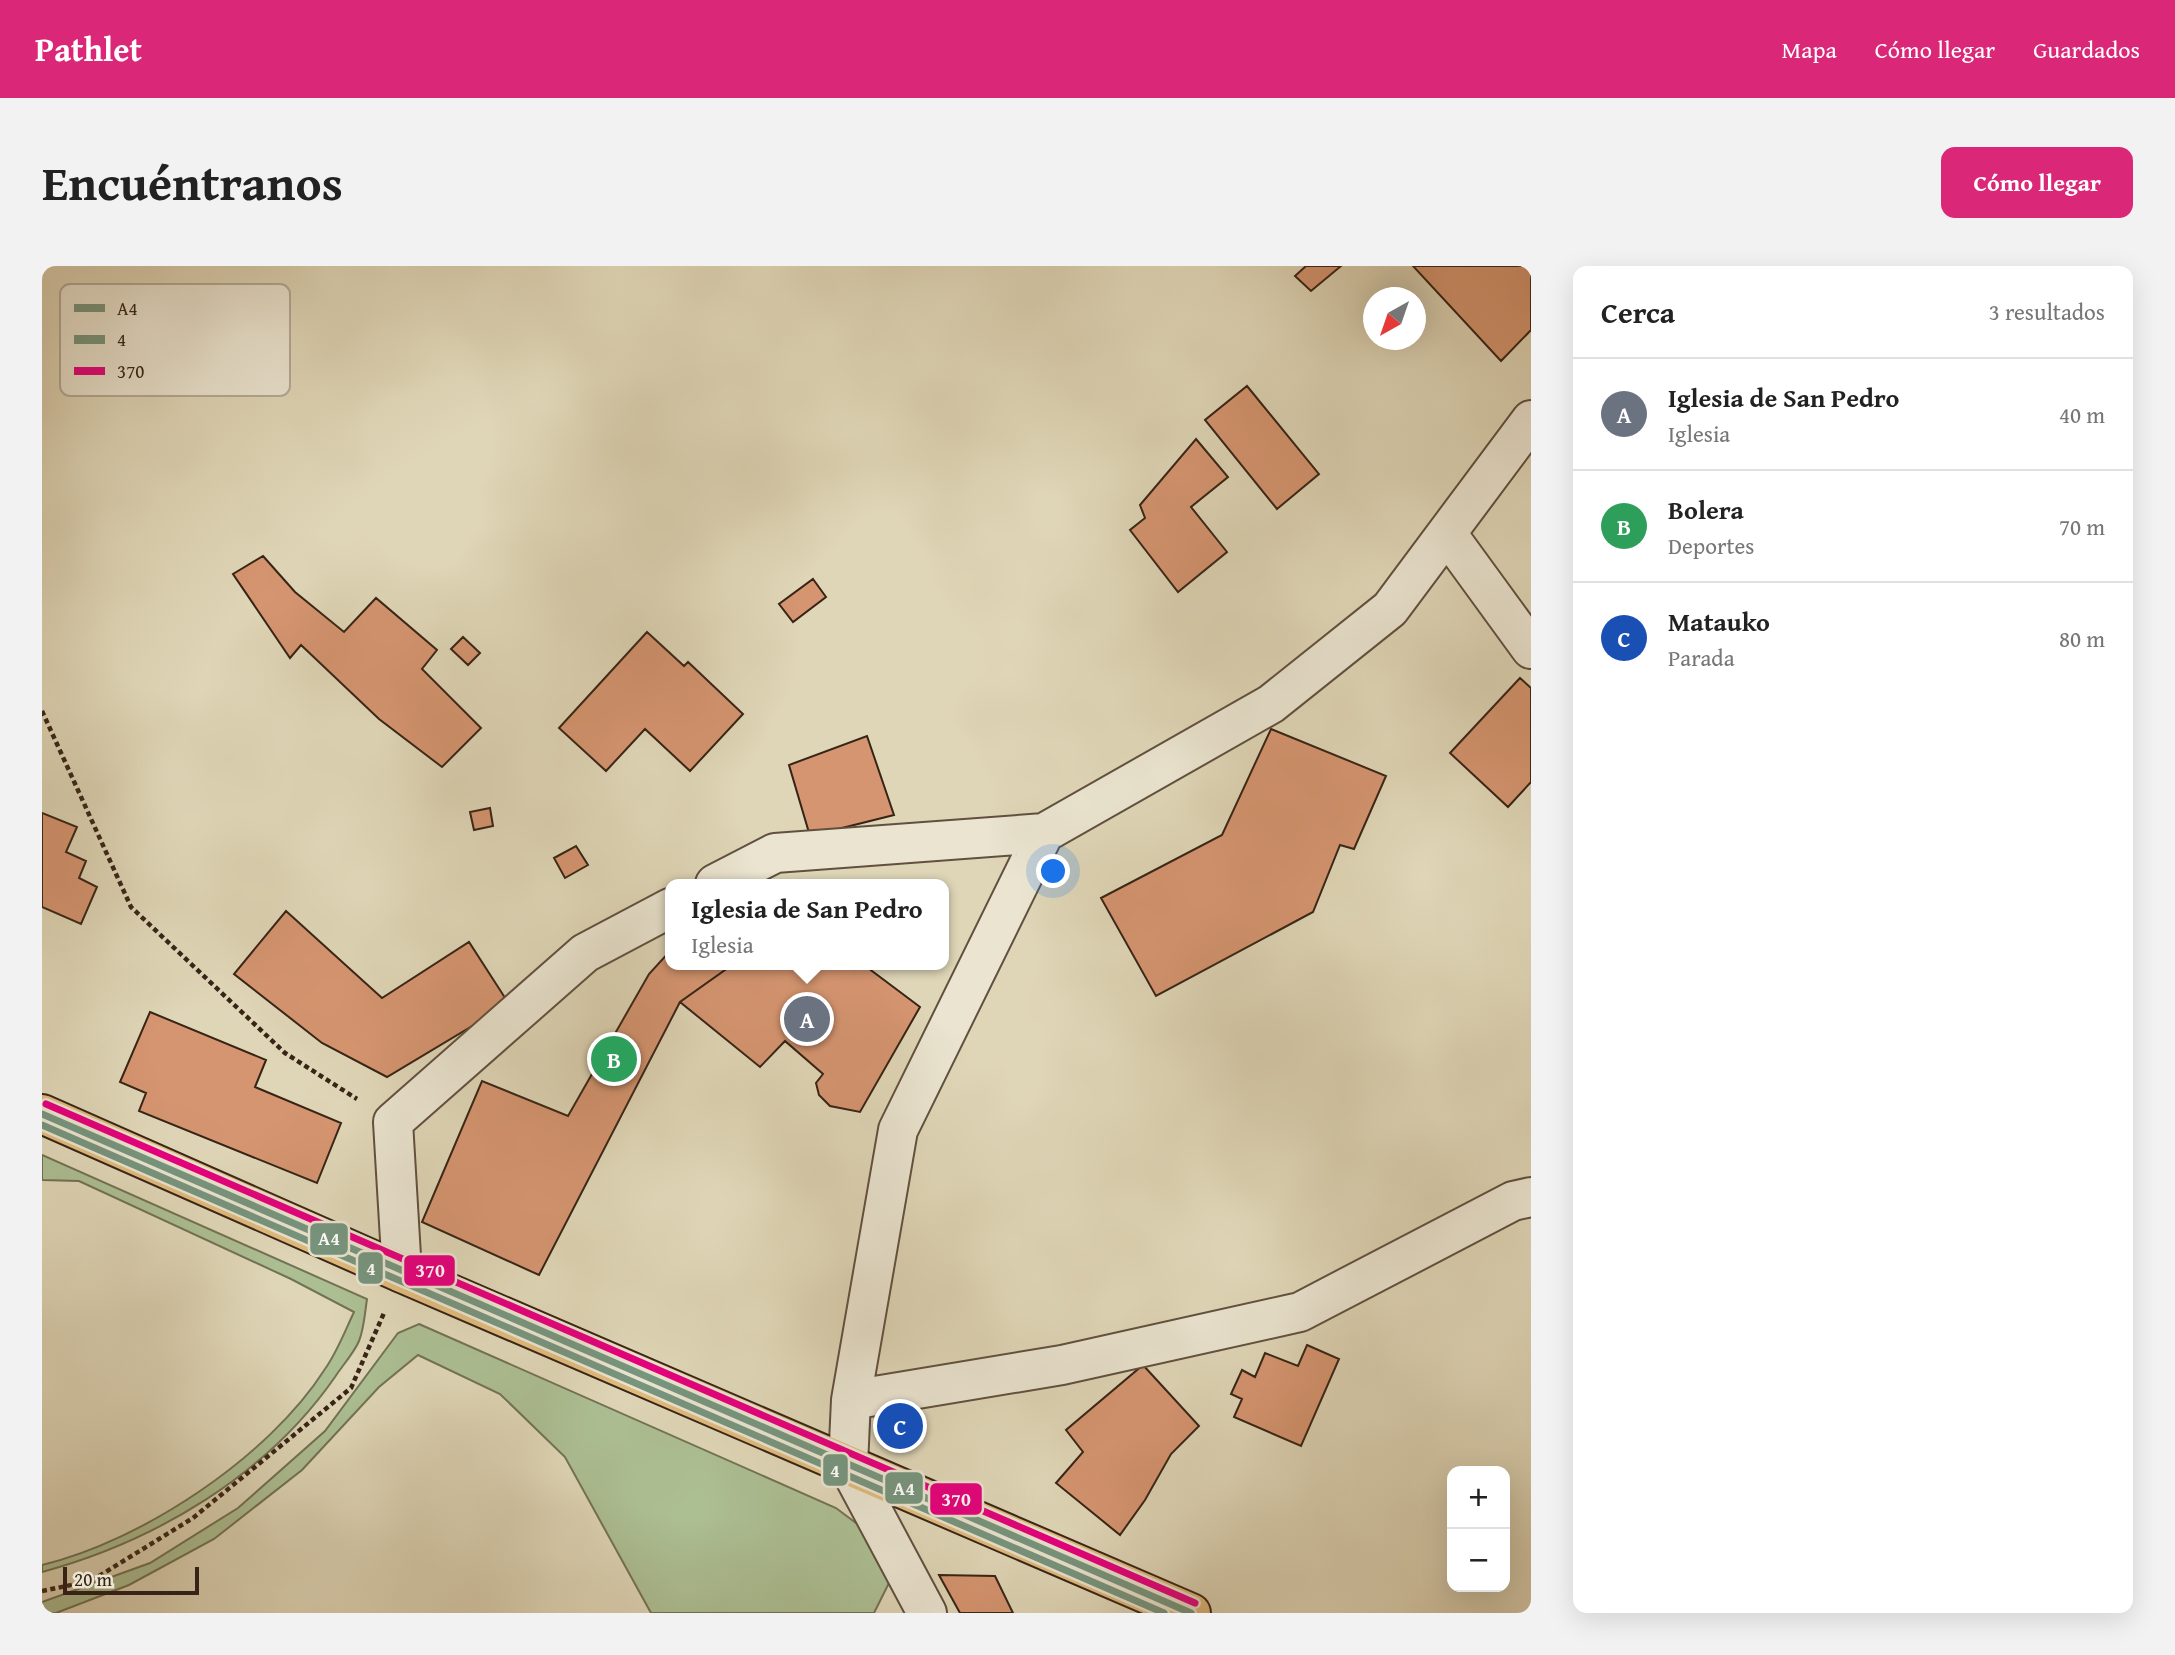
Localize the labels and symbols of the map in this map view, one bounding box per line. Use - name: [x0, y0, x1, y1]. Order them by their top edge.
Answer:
- legend: [60, 284, 290, 396]
- north arrow: [1363, 287, 1426, 350]
- text: A4: [117, 294, 138, 322]
- text: 4: [117, 325, 126, 353]
- text: 370: [117, 357, 144, 385]
- your location: [1036, 854, 1070, 888]
- pin: A: [784, 993, 830, 1045]
- pin: B: [591, 1033, 637, 1085]
- line badge: A4: [309, 1222, 349, 1256]
- text: A4: [318, 1224, 340, 1252]
- line badge: 4: [357, 1251, 384, 1285]
- text: 4: [366, 1254, 376, 1282]
- line badge: 370: [403, 1254, 456, 1287]
- text: 370: [415, 1256, 445, 1284]
- pin: C: [877, 1400, 923, 1452]
- line badge: 4: [822, 1453, 849, 1487]
- text: 4: [830, 1456, 840, 1484]
- line badge: A4: [884, 1471, 924, 1505]
- text: A4: [893, 1474, 915, 1502]
- line badge: 370: [929, 1482, 983, 1516]
- text: 370: [941, 1485, 971, 1513]
- scale bar: [63, 1564, 200, 1596]

